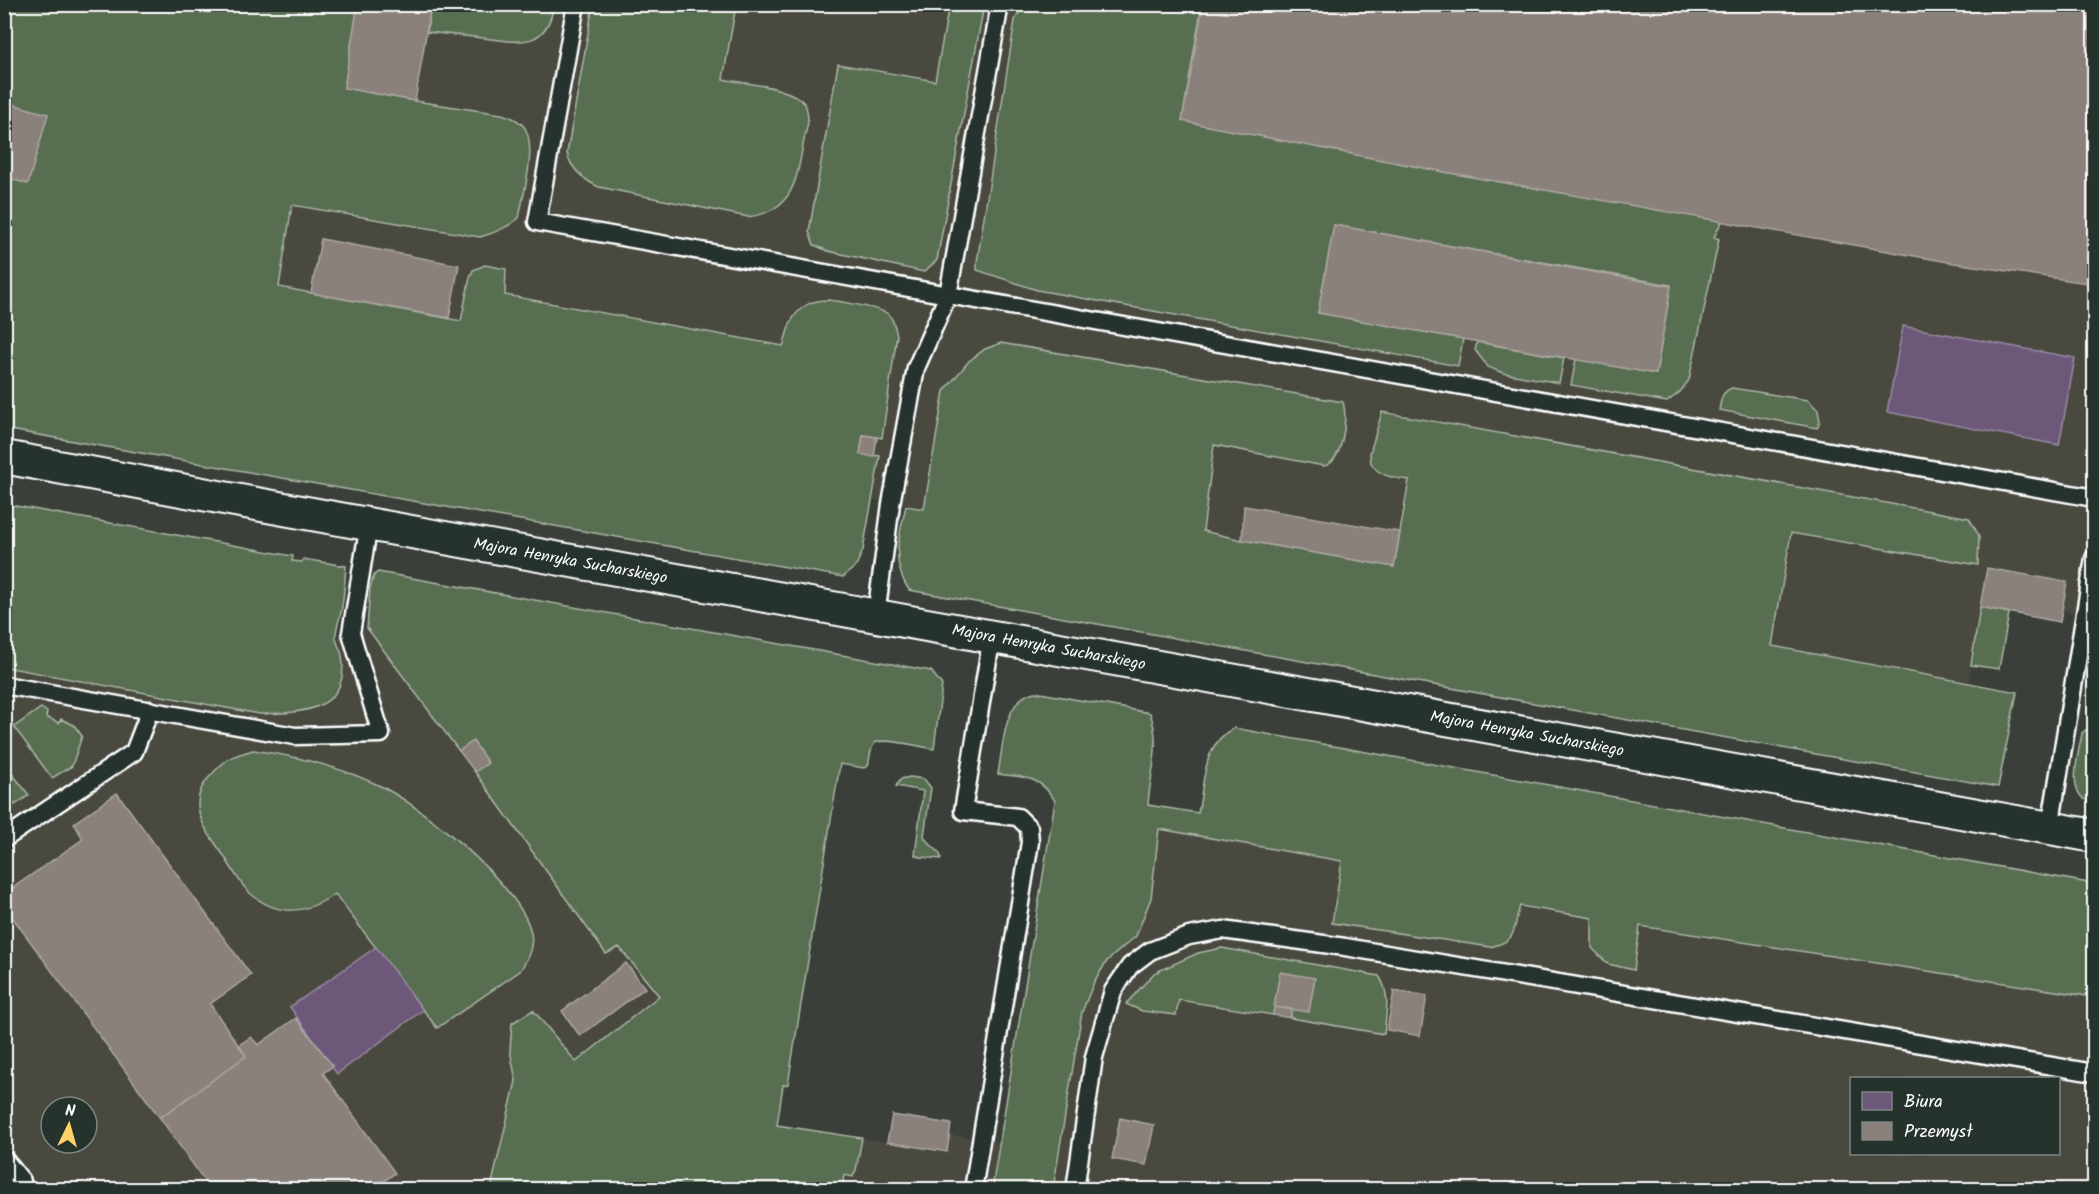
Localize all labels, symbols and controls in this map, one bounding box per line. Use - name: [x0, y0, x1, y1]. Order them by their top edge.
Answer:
- street label: Majora Henryka Sucharskiego: [472, 531, 669, 591]
- street label: Majora Henryka Sucharskiego: [950, 617, 1148, 677]
- street label: Majora Henryka Sucharskiego: [1428, 704, 1626, 763]
- legend: [1850, 1077, 2060, 1155]
- text: Biura: [1904, 1088, 1943, 1117]
- north arrow: [39, 1095, 99, 1155]
- text: N: [64, 1099, 76, 1124]
- text: Przemysł: [1904, 1118, 1973, 1147]

